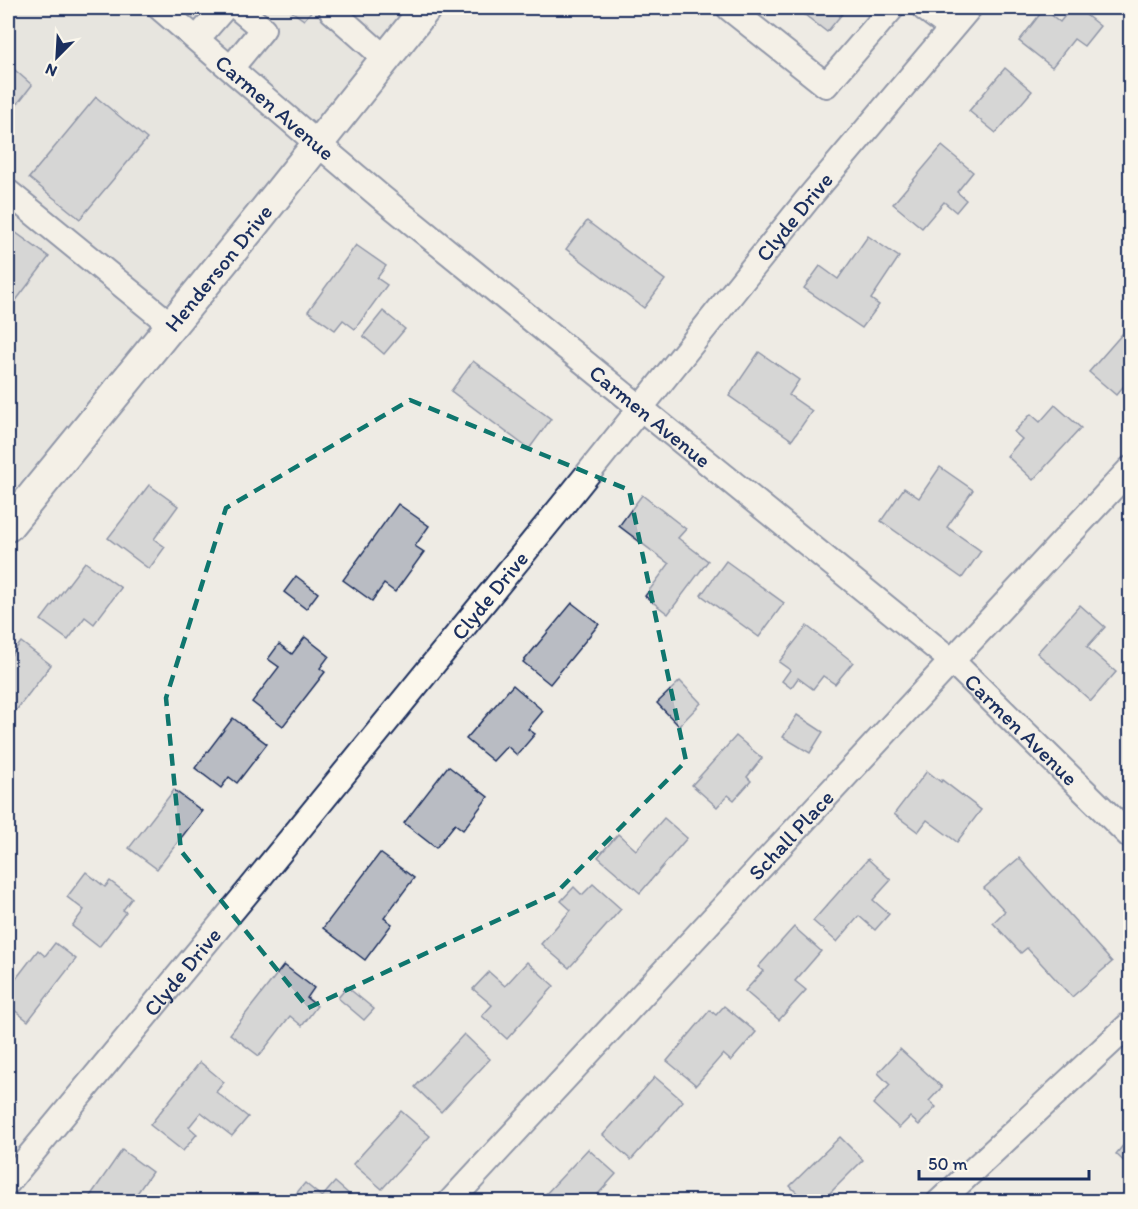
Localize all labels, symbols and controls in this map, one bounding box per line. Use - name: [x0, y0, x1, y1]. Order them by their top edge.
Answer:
- north arrow: [27, 27, 87, 87]
- street label: Carmen Avenue: [210, 49, 340, 166]
- text: N: [42, 59, 60, 81]
- street label: Clyde Drive: [750, 167, 839, 267]
- street label: Henderson Drive: [159, 199, 278, 337]
- street label: Carmen Avenue: [584, 359, 716, 474]
- street label: Clyde Drive: [445, 545, 534, 646]
- street label: Carmen Avenue: [959, 668, 1084, 791]
- street label: Schall Place: [743, 784, 840, 886]
- street label: Clyde Drive: [138, 922, 227, 1022]
- scale bar: [919, 1143, 1088, 1181]
- text: 50 m: [928, 1153, 968, 1175]

